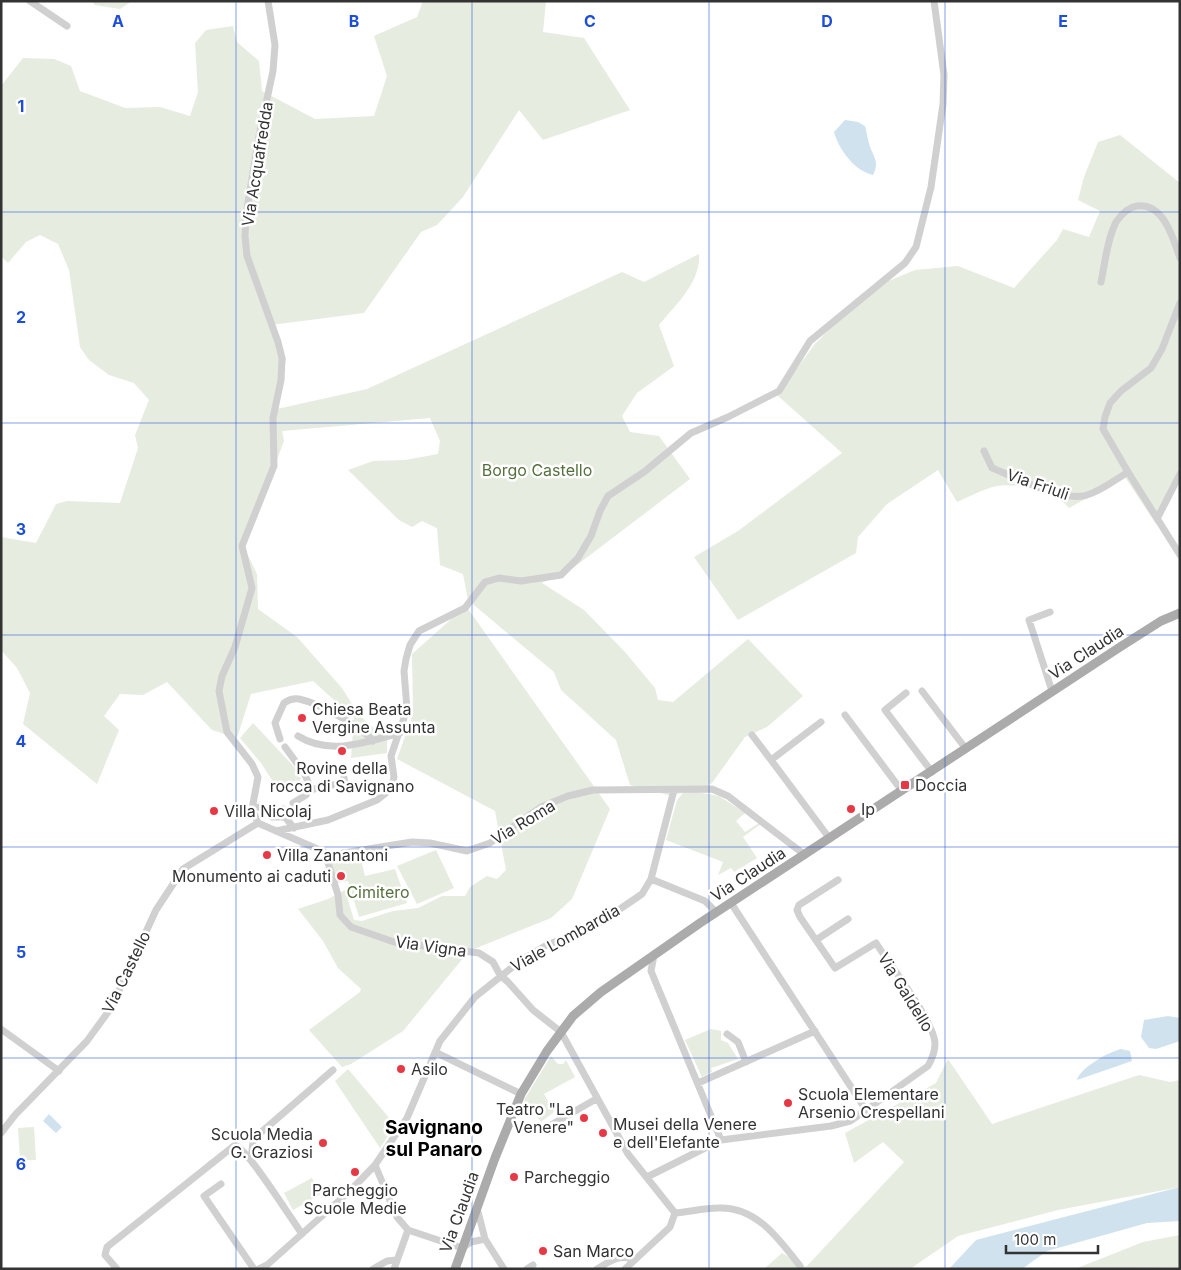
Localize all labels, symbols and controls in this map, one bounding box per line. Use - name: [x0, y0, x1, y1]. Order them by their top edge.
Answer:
- text: A: [112, 11, 124, 31]
- text: B: [349, 11, 359, 31]
- text: C: [584, 11, 596, 31]
- text: D: [821, 11, 833, 31]
- text: E: [1058, 11, 1068, 31]
- text: 1: [18, 96, 24, 116]
- street label: Via Acquafredda: [237, 100, 277, 228]
- text: 2: [16, 307, 26, 327]
- park label: Borgo Castello: [482, 460, 592, 480]
- street label: Via Friuli: [1004, 464, 1072, 504]
- text: 3: [16, 519, 26, 539]
- street label: Via Claudia: [1045, 620, 1127, 684]
- place label: Chiesa Beata Vergine Assunta: [312, 699, 435, 737]
- marker: Chiesa Beata Vergine Assunta: [296, 712, 308, 724]
- text: 4: [16, 731, 27, 751]
- marker: Rovine della rocca di Savignano: [336, 745, 348, 757]
- place label: Rovine della rocca di Savignano: [270, 758, 414, 796]
- place label: Doccia: [915, 775, 967, 795]
- marker: Doccia: [899, 779, 911, 791]
- street label: Via Roma: [487, 795, 559, 849]
- place label: Ip: [861, 799, 875, 819]
- place label: Villa Nicolaj: [224, 801, 312, 821]
- marker: Ip: [845, 803, 857, 815]
- marker: Villa Nicolaj: [208, 805, 220, 817]
- street label: Via Claudia: [707, 842, 789, 906]
- place label: Villa Zanantoni: [277, 845, 388, 865]
- marker: Villa Zanantoni: [261, 849, 273, 861]
- place label: Monumento ai caduti: [172, 866, 331, 886]
- marker: Monumento ai caduti: [335, 870, 347, 882]
- park label: Cimitero: [346, 882, 410, 902]
- street label: Viale Lombardia: [507, 900, 623, 976]
- street label: Via Castello: [97, 928, 155, 1016]
- street label: Via Vigna: [394, 931, 468, 961]
- text: 5: [16, 942, 26, 962]
- street label: Via Galdello: [874, 949, 938, 1035]
- place label: Asilo: [411, 1059, 448, 1079]
- marker: Asilo: [395, 1063, 407, 1075]
- place label: Scuola Elementare Arsenio Crespellani: [798, 1084, 945, 1122]
- marker: Scuola Elementare Arsenio Crespellani: [782, 1097, 794, 1109]
- place label: Teatro "La Venere": [496, 1099, 574, 1137]
- marker: Teatro "La Venere": [578, 1112, 590, 1124]
- place label: Musei della Venere e dell'Elefante: [613, 1114, 757, 1152]
- district label: Savignano sul Panaro: [385, 1116, 483, 1161]
- place label: Scuola Media G. Graziosi: [211, 1124, 313, 1162]
- marker: Musei della Venere e dell'Elefante: [597, 1127, 609, 1139]
- marker: Scuola Media G. Graziosi: [317, 1137, 329, 1149]
- text: 6: [16, 1154, 26, 1174]
- marker: Parcheggio Scuole Medie: [349, 1166, 361, 1178]
- place label: Parcheggio: [524, 1167, 610, 1187]
- street label: Via Claudia: [435, 1169, 483, 1255]
- marker: Parcheggio: [508, 1171, 520, 1183]
- place label: Parcheggio Scuole Medie: [304, 1180, 406, 1218]
- scale bar: [1006, 1222, 1098, 1254]
- text: 100 m: [1014, 1230, 1056, 1249]
- place label: San Marco: [553, 1241, 634, 1261]
- marker: San Marco: [537, 1245, 549, 1257]

